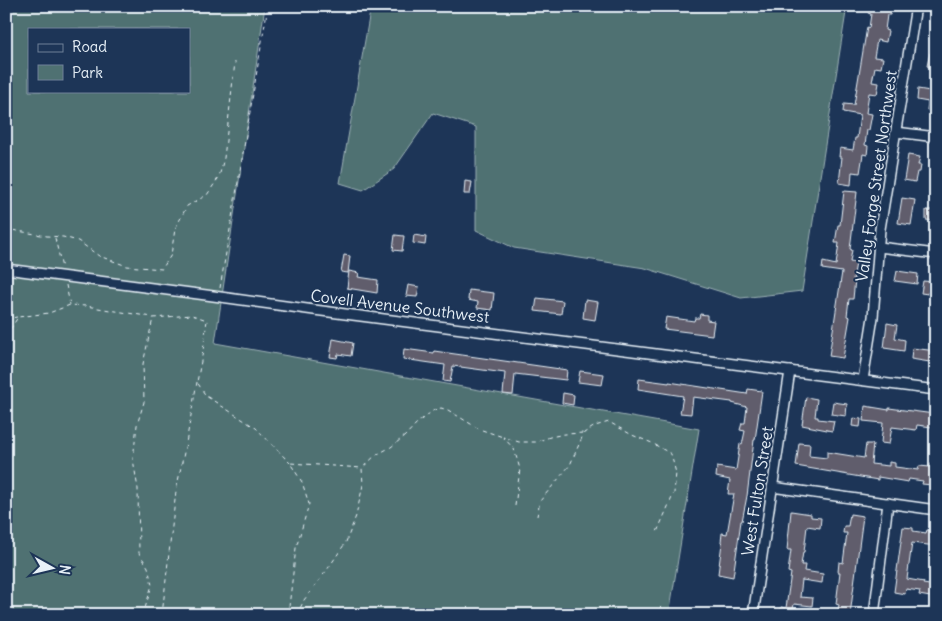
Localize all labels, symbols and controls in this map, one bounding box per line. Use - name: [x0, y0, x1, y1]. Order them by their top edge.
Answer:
- legend: [28, 28, 190, 92]
- text: Road: [72, 37, 107, 56]
- text: Park: [72, 63, 103, 82]
- street label: Valley Forge Street Northwest: [851, 68, 901, 283]
- street label: Covell Avenue Southwest: [310, 285, 491, 327]
- street label: West Fulton Street: [737, 424, 777, 557]
- north arrow: [28, 544, 78, 594]
- text: N: [55, 564, 74, 576]

